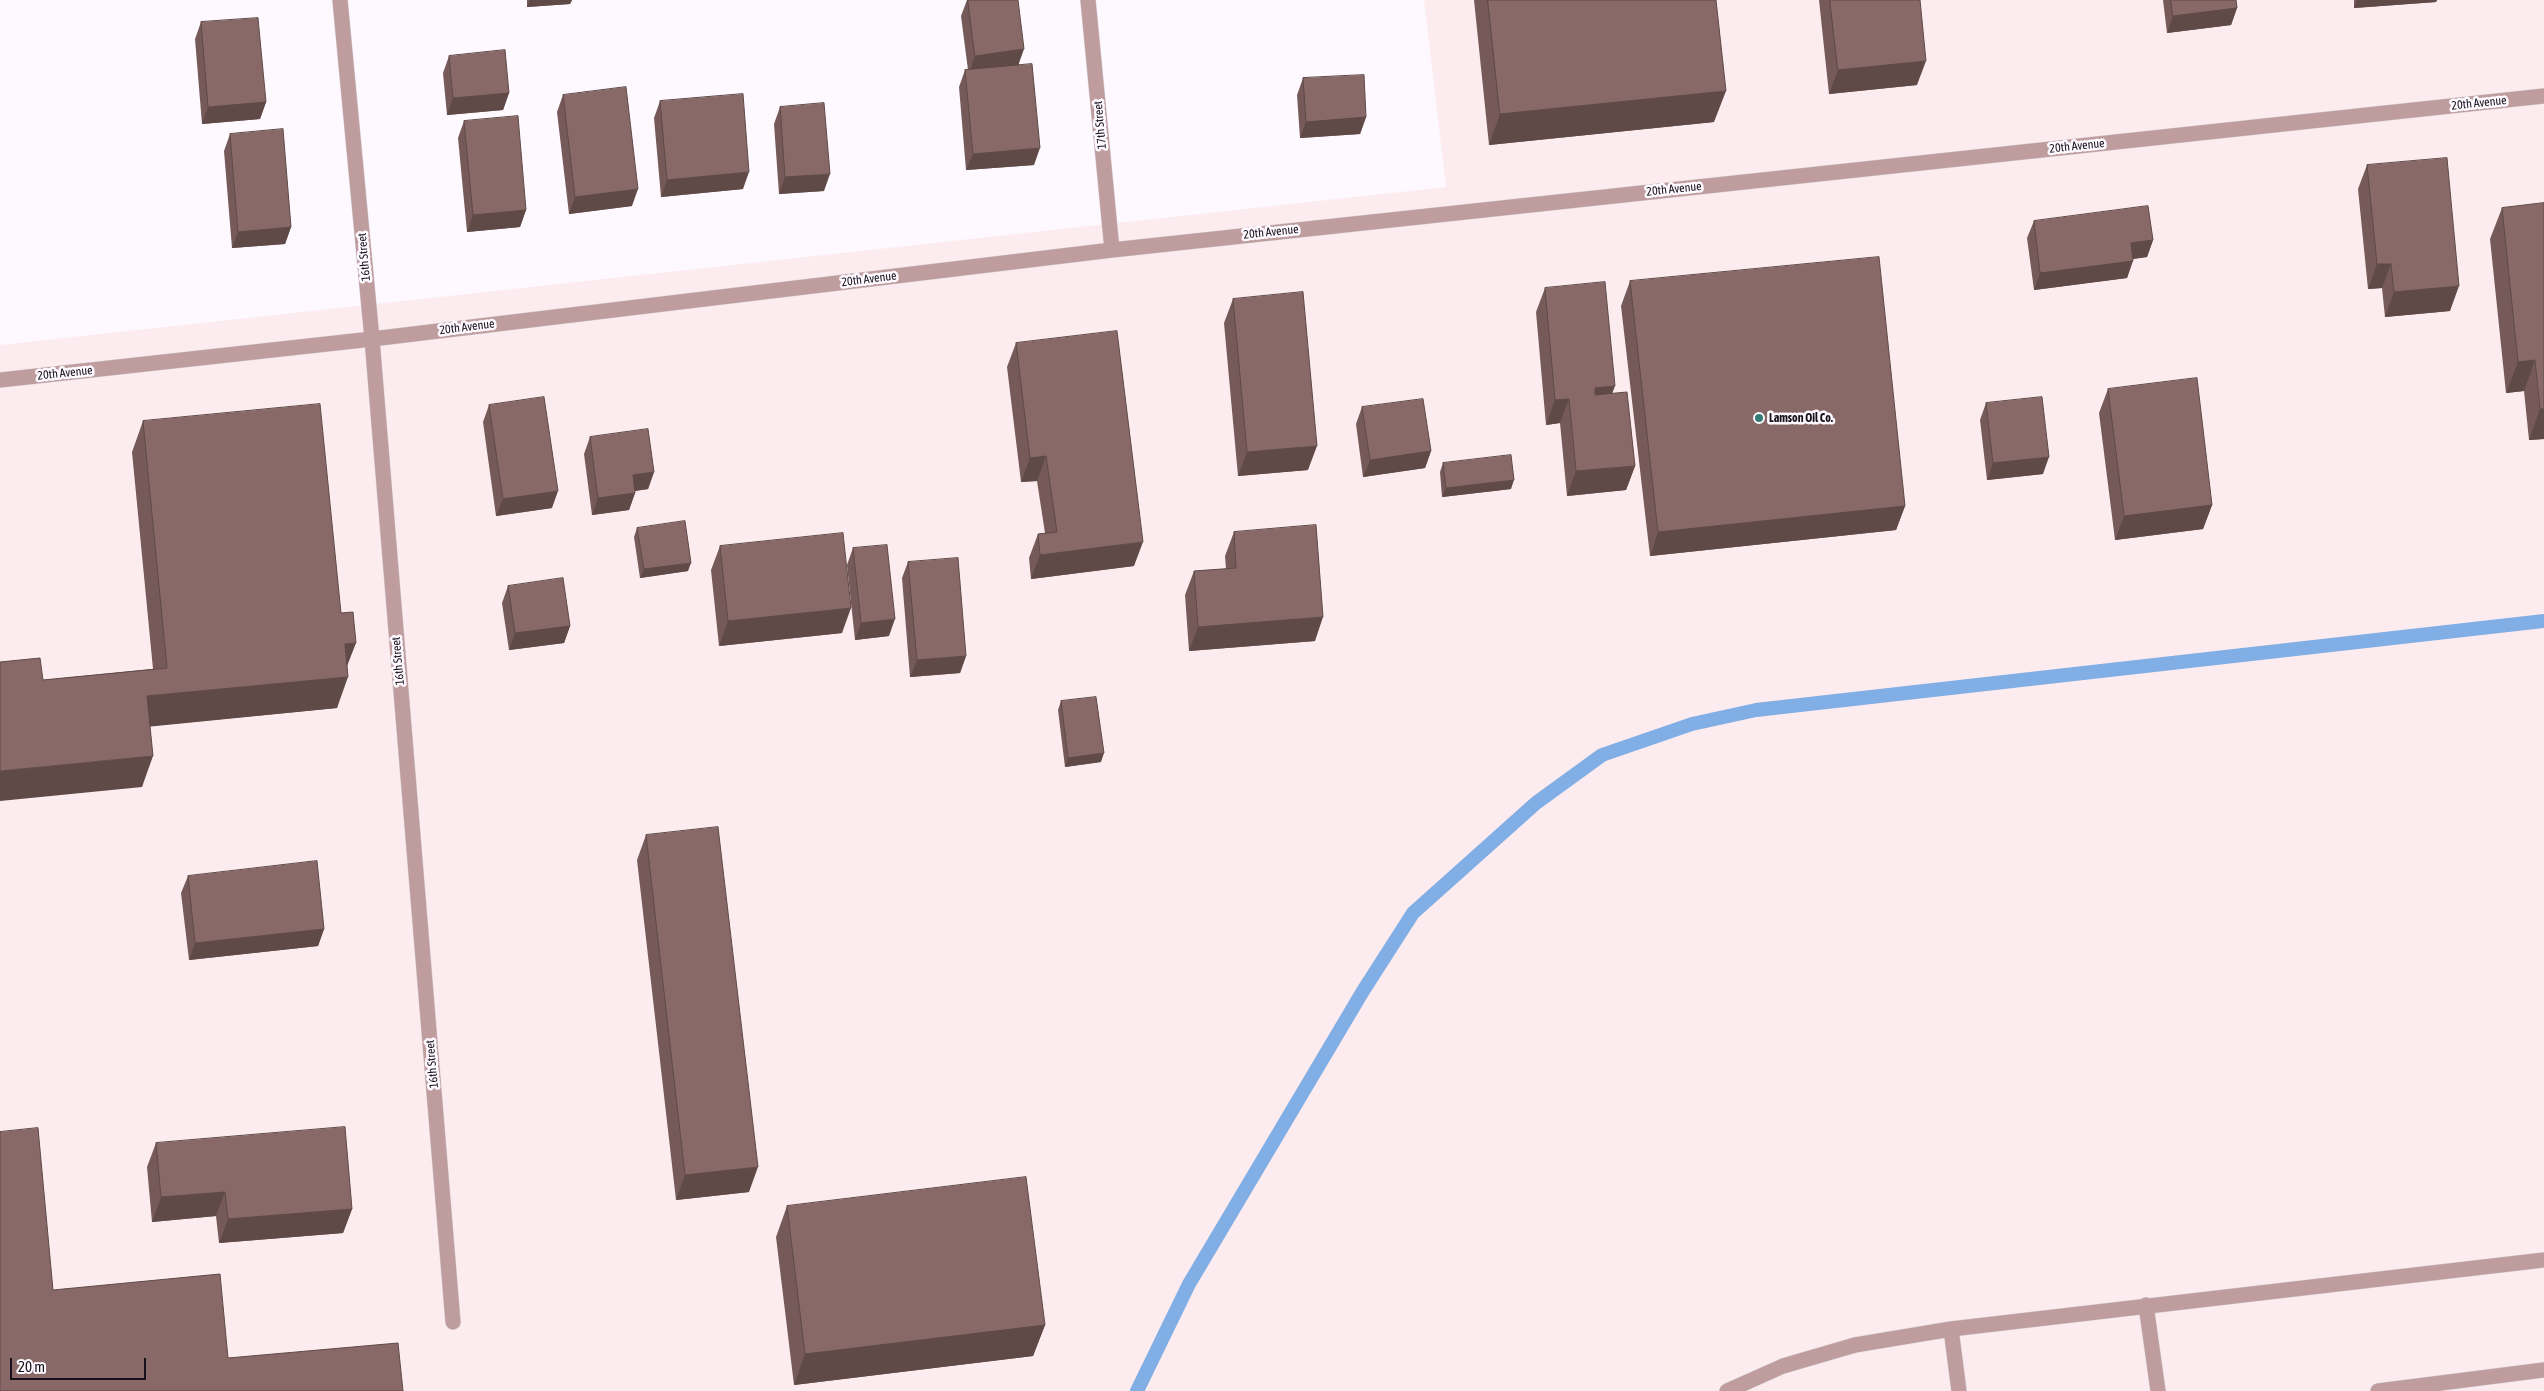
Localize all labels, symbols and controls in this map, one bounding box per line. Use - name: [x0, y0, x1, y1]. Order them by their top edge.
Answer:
- street label: 20th Avenue: [2451, 93, 2507, 113]
- street label: 17th Street: [1091, 100, 1109, 150]
- street label: 20th Avenue: [2049, 136, 2105, 156]
- street label: 20th Avenue: [1646, 179, 1702, 199]
- street label: 20th Avenue: [1243, 222, 1299, 242]
- street label: 16th Street: [355, 232, 373, 282]
- street label: 20th Avenue: [841, 268, 897, 290]
- street label: 20th Avenue: [439, 316, 495, 338]
- street label: 20th Avenue: [37, 363, 93, 383]
- place label: Lamson Oil Co.: [1769, 411, 1833, 425]
- marker: Lamson Oil Co.: [1753, 412, 1765, 424]
- street label: 16th Street: [389, 636, 407, 686]
- street label: 16th Street: [423, 1039, 441, 1089]
- scale bar: [12, 1348, 149, 1380]
- text: 20 m: [18, 1358, 45, 1375]

